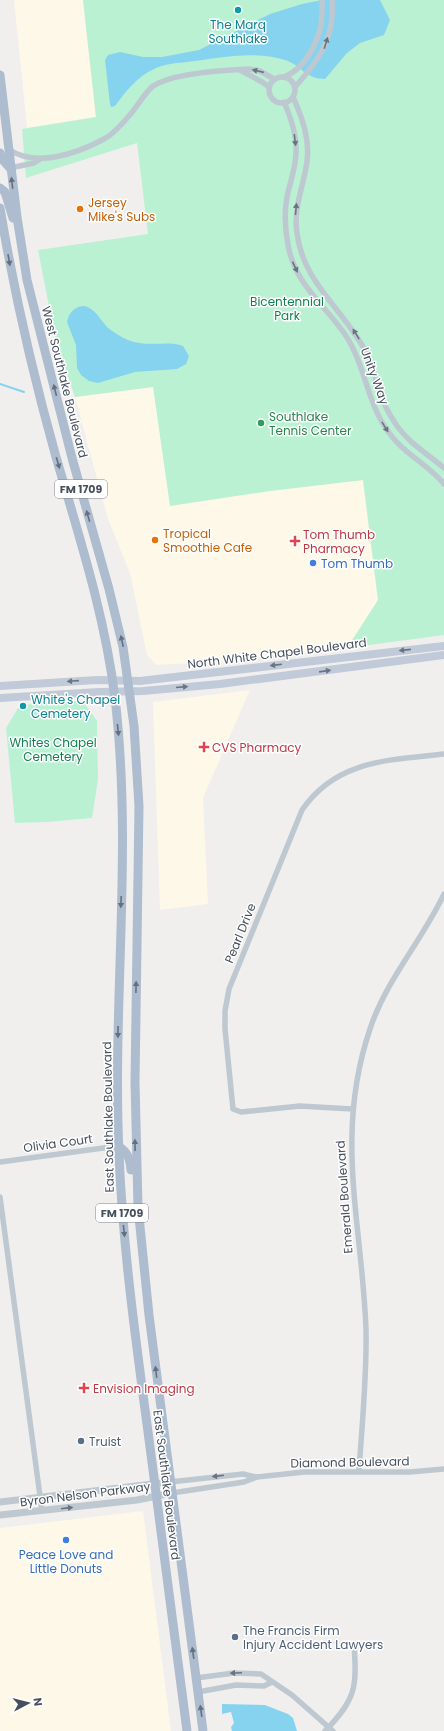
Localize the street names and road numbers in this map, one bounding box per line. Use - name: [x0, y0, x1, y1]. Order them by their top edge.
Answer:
- street label: West Southlake Boulevard: [38, 304, 92, 460]
- street label: Unity Way: [357, 345, 393, 407]
- road number: FM 1709: [55, 480, 107, 498]
- street label: North White Chapel Boulevard: [186, 634, 368, 672]
- street label: Pearl Drive: [220, 901, 260, 965]
- street label: East Southlake Boulevard: [98, 1041, 118, 1193]
- street label: Olivia Court: [22, 1130, 94, 1156]
- street label: Emerald Boulevard: [332, 1140, 356, 1254]
- road number: FM 1709: [96, 1204, 148, 1222]
- street label: East Southlake Boulevard: [149, 1409, 185, 1561]
- street label: Diamond Boulevard: [290, 1452, 410, 1472]
- street label: Byron Nelson Parkway: [19, 1478, 151, 1510]

